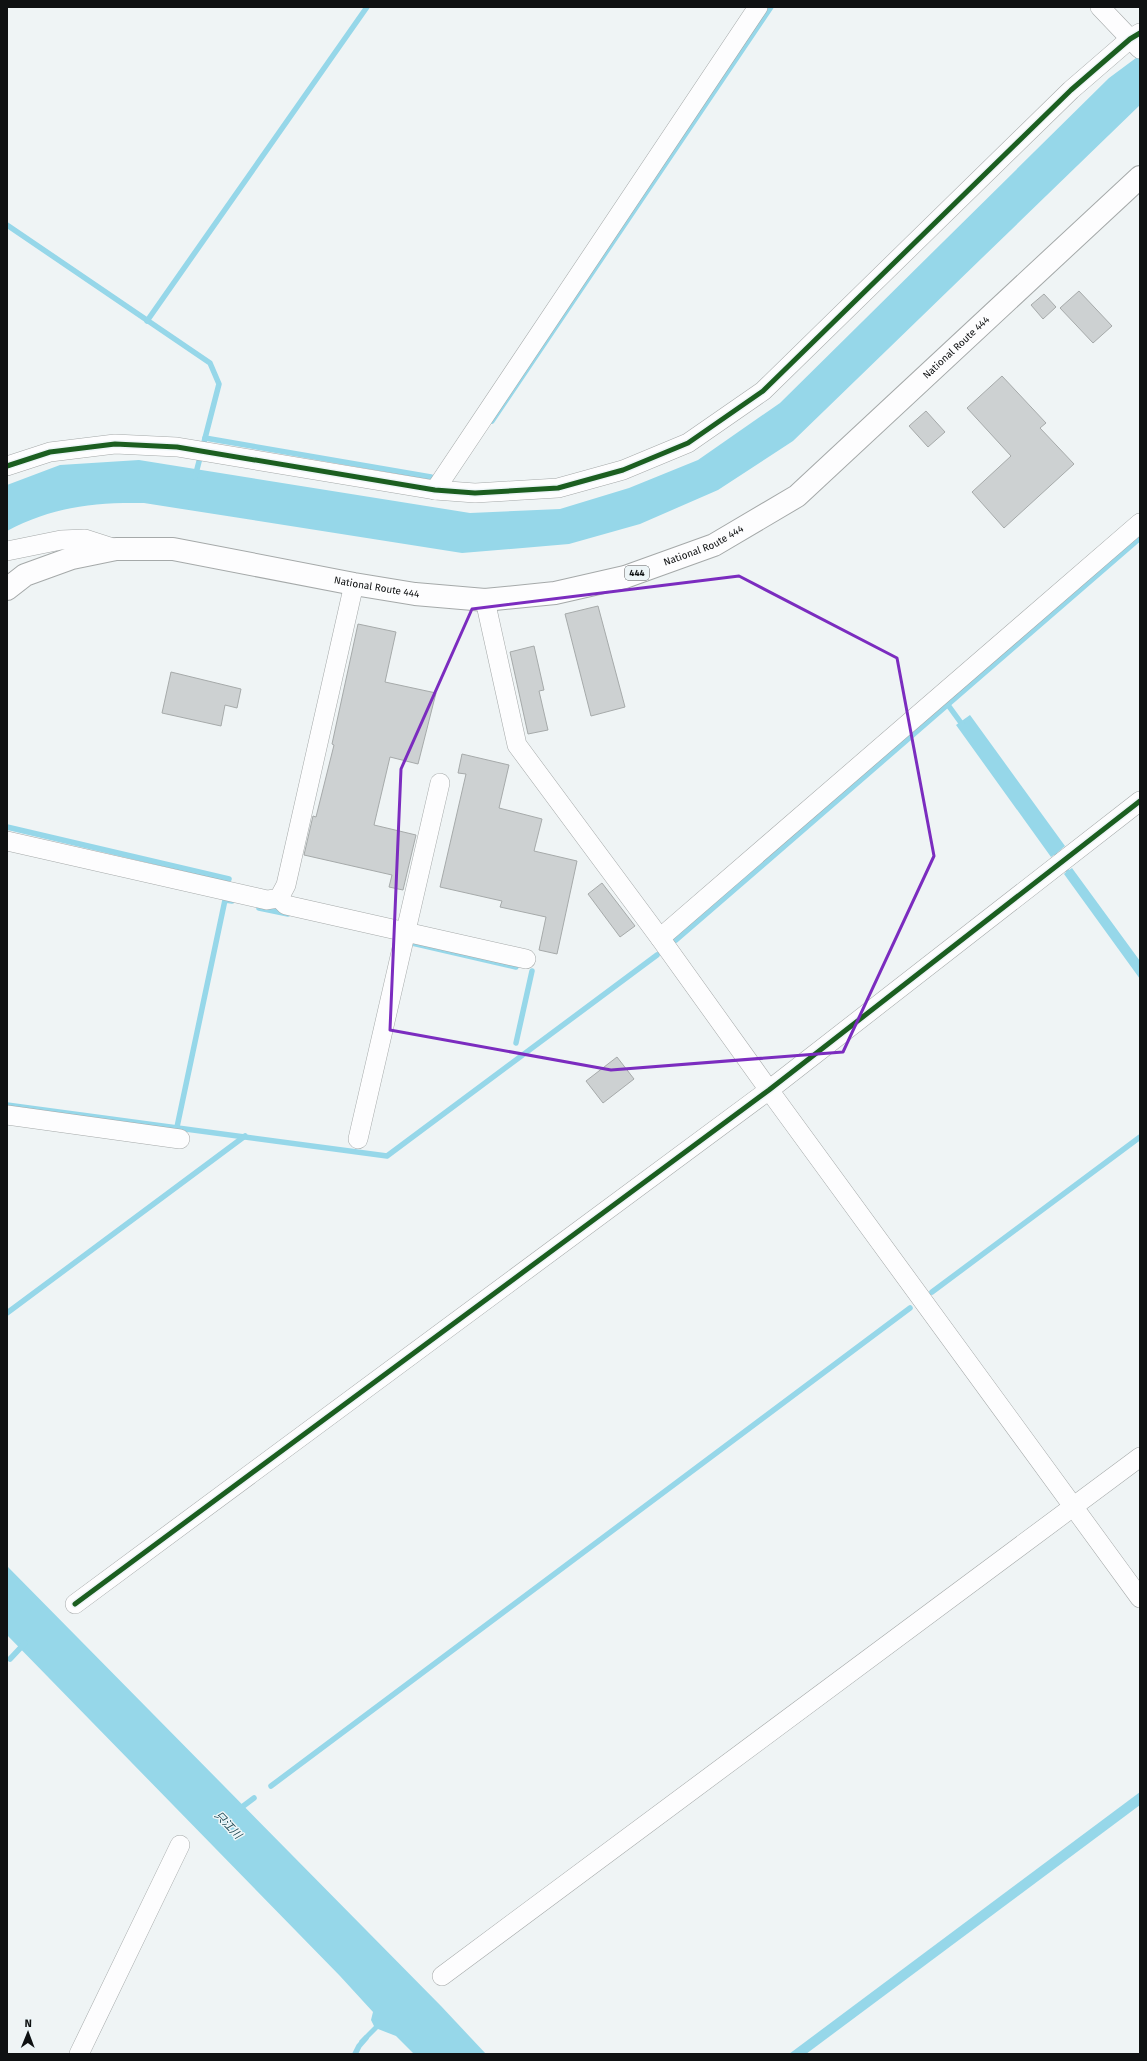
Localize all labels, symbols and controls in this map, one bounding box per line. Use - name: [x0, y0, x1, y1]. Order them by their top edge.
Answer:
- street label: National Route 444: [921, 313, 993, 382]
- street label: National Route 444: [662, 523, 746, 569]
- road number: 444: [625, 566, 649, 580]
- street label: National Route 444: [333, 574, 421, 600]
- water label: 只江川: [212, 1809, 245, 1842]
- north arrow: [8, 2013, 48, 2053]
- text: N: [24, 2017, 32, 2030]

